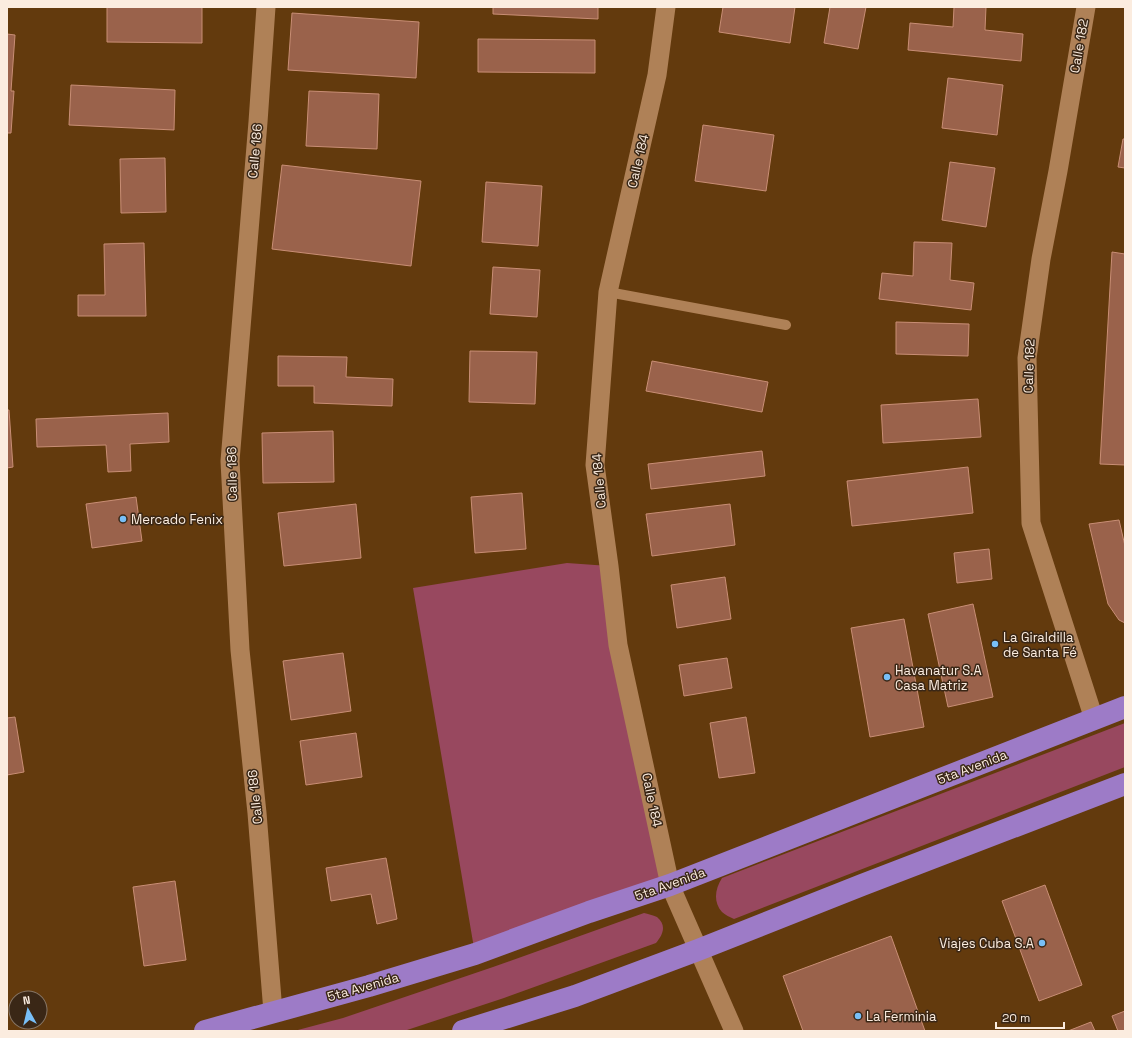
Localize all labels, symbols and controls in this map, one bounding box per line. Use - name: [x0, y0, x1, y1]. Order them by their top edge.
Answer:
- street label: Calle 182: [1066, 17, 1092, 74]
- street label: Calle 186: [244, 123, 266, 179]
- street label: Calle 184: [624, 132, 652, 190]
- street label: Calle 182: [1020, 338, 1038, 394]
- street label: Calle 186: [223, 446, 241, 502]
- street label: Calle 184: [588, 453, 610, 509]
- place label: Mercado Fenix: [131, 511, 223, 528]
- marker: Mercado Fenix: [118, 514, 128, 524]
- place label: La Giraldilla de Santa Fé: [1003, 629, 1077, 661]
- marker: La Giraldilla de Santa Fé: [990, 639, 1000, 649]
- place label: Havanatur S.A Casa Matriz: [895, 662, 982, 694]
- marker: Havanatur S.A Casa Matriz: [882, 672, 892, 682]
- street label: 5ta Avenida: [935, 746, 1010, 788]
- street label: Calle 186: [244, 769, 266, 825]
- street label: Calle 184: [638, 771, 666, 829]
- street label: 5ta Avenida: [632, 863, 708, 905]
- place label: Viajes Cuba S.A: [939, 935, 1034, 952]
- marker: Viajes Cuba S.A: [1037, 938, 1047, 948]
- street label: 5ta Avenida: [325, 969, 401, 1005]
- north arrow: [8, 990, 48, 1030]
- text: N: [22, 993, 31, 1008]
- scale bar: [996, 1004, 1064, 1030]
- place label: La Ferminia: [866, 1008, 937, 1025]
- text: 20 m: [1002, 1010, 1030, 1026]
- marker: La Ferminia: [853, 1011, 863, 1021]

